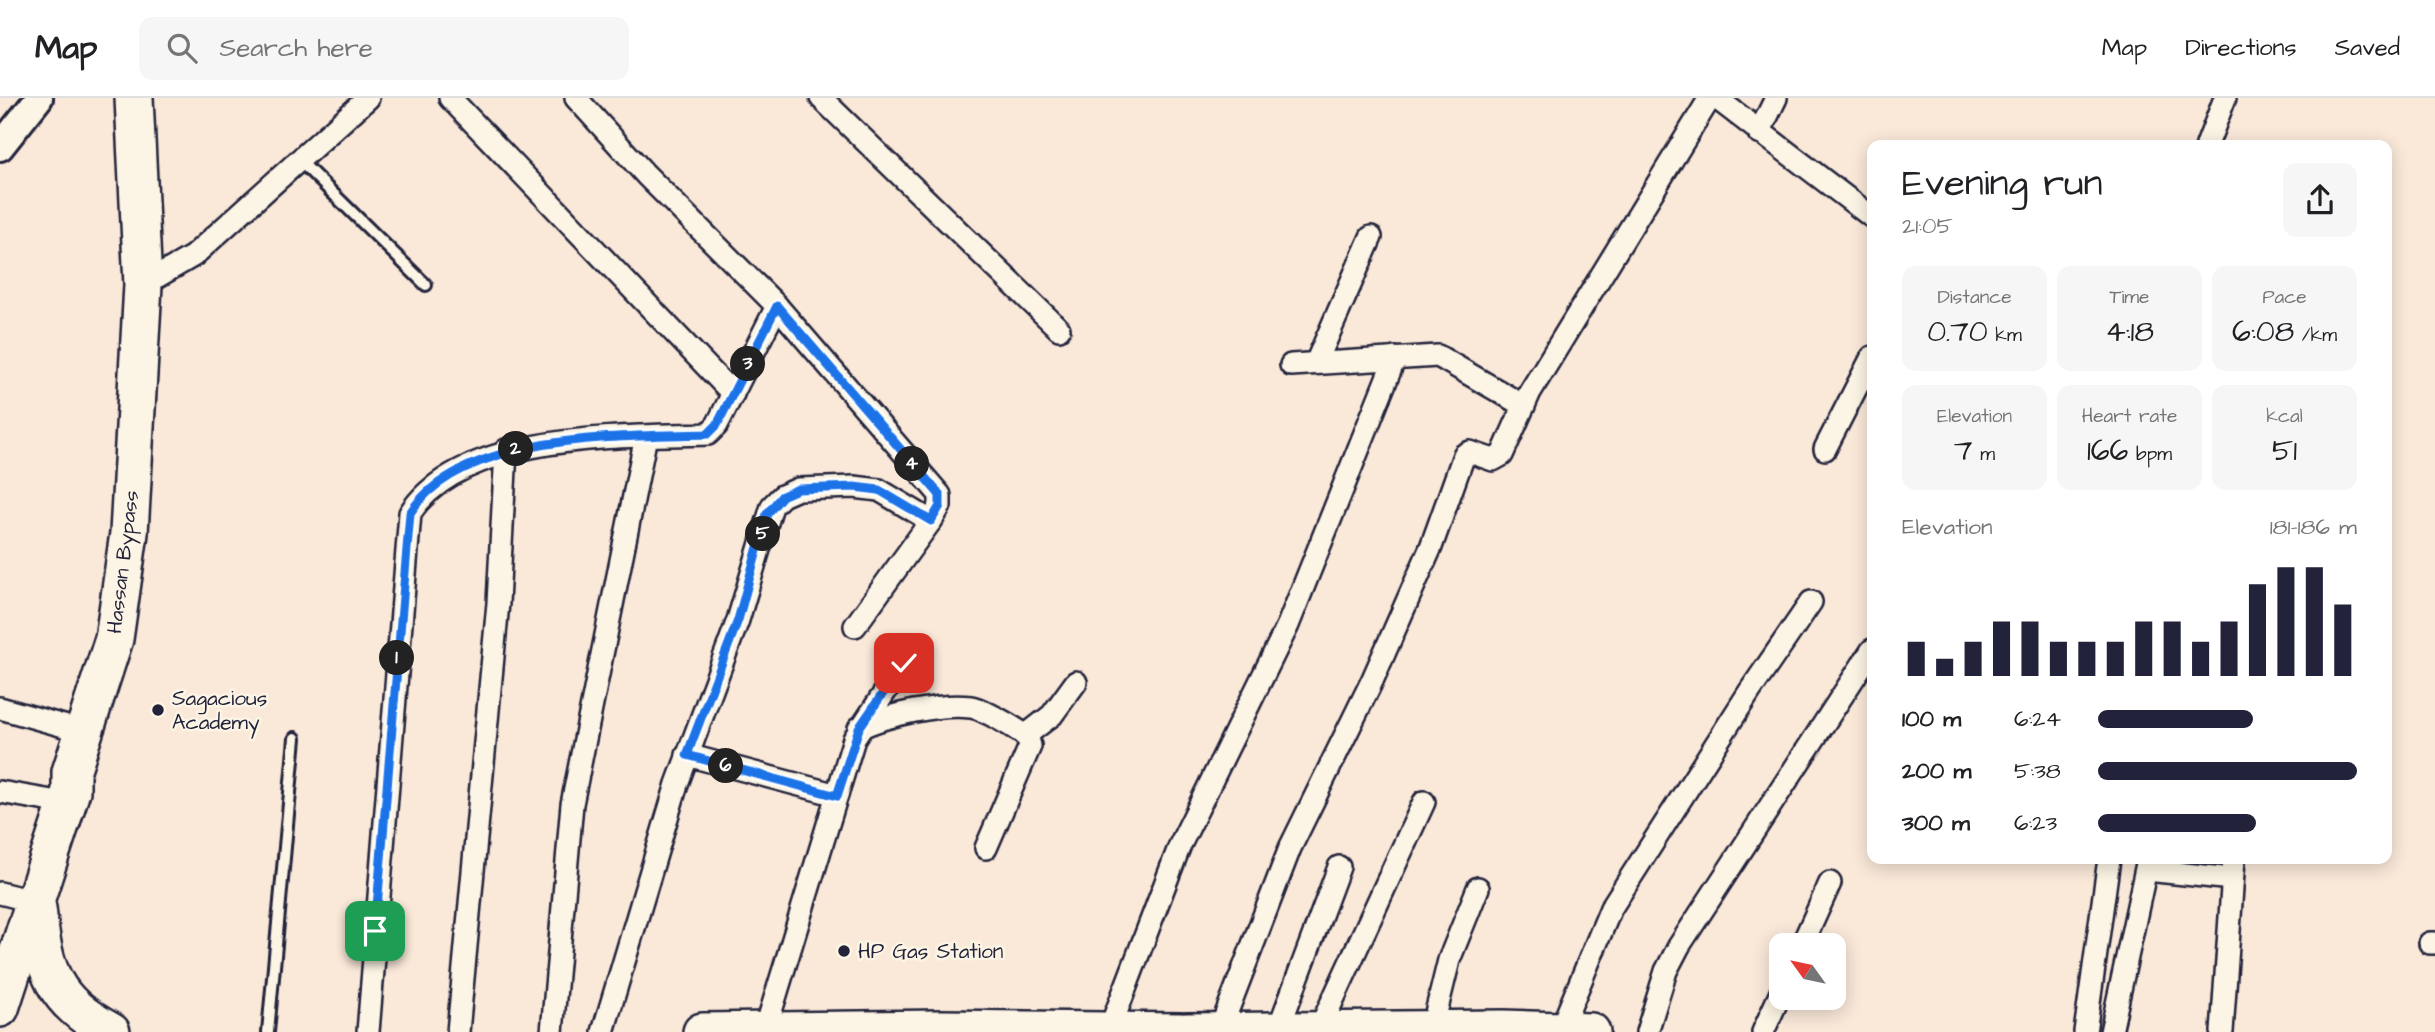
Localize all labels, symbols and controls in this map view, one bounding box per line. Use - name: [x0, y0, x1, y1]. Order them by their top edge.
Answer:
- search box: [139, 17, 629, 80]
- text: Map: [35, 25, 97, 71]
- icon: search: [163, 29, 201, 67]
- text: Search here: [219, 30, 373, 66]
- text: Map: [2102, 31, 2147, 65]
- text: Directions: [2185, 31, 2297, 65]
- text: Saved: [2335, 31, 2400, 65]
- text: Evening run: [1902, 158, 2103, 210]
- button: share: [2283, 163, 2357, 237]
- text: 21:05: [1902, 210, 1953, 242]
- text: Distance: [1938, 284, 2011, 311]
- text: Time: [2110, 284, 2149, 311]
- text: Pace: [2262, 284, 2307, 311]
- text: 0.70: [1927, 311, 1988, 353]
- text: 4:18: [2105, 311, 2154, 353]
- text: 6:08: [2232, 311, 2294, 353]
- text: km: [1988, 322, 2022, 349]
- text: /km: [2294, 322, 2337, 349]
- pin: 3: [730, 346, 766, 382]
- text: 3: [743, 350, 752, 377]
- text: Elevation: [1937, 403, 2012, 430]
- text: Heart rate: [2082, 403, 2177, 430]
- text: kcal: [2266, 403, 2303, 430]
- text: 7: [1954, 430, 1973, 472]
- text: 166: [2087, 430, 2128, 472]
- text: 51: [2272, 430, 2297, 472]
- pin: 2: [498, 432, 534, 466]
- text: 2: [510, 435, 521, 462]
- text: m: [1973, 441, 1995, 468]
- text: bpm: [2128, 441, 2172, 468]
- pin: 4: [894, 446, 930, 482]
- text: 4: [905, 450, 918, 477]
- street label: Hassan Bypass: [100, 489, 148, 635]
- text: Elevation: [1902, 511, 1993, 543]
- text: 181–186 m: [2270, 511, 2357, 543]
- pin: 5: [746, 516, 780, 551]
- text: 5: [756, 520, 769, 547]
- pin: [874, 633, 934, 693]
- pin: 1: [380, 640, 414, 676]
- text: 1: [395, 644, 398, 671]
- icon: check: [885, 644, 923, 682]
- place label: Sagacious Academy: [172, 684, 267, 739]
- marker: Sagacious Academy: [150, 702, 166, 718]
- text: 100 m: [1902, 703, 1961, 735]
- text: 6:24: [2014, 703, 2061, 735]
- pin: 6: [708, 748, 744, 784]
- text: 6: [720, 752, 731, 779]
- text: 200 m: [1902, 755, 1971, 787]
- text: 5:38: [2014, 755, 2061, 787]
- text: 300 m: [1902, 807, 1970, 839]
- text: 6:23: [2014, 807, 2057, 839]
- pin: [345, 901, 405, 961]
- icon: arrive: [356, 912, 394, 950]
- north arrow: [1769, 933, 1846, 1010]
- map controls: [1769, 933, 1846, 1010]
- place label: HP Gas Station: [858, 937, 1003, 966]
- marker: HP Gas Station: [836, 943, 852, 959]

